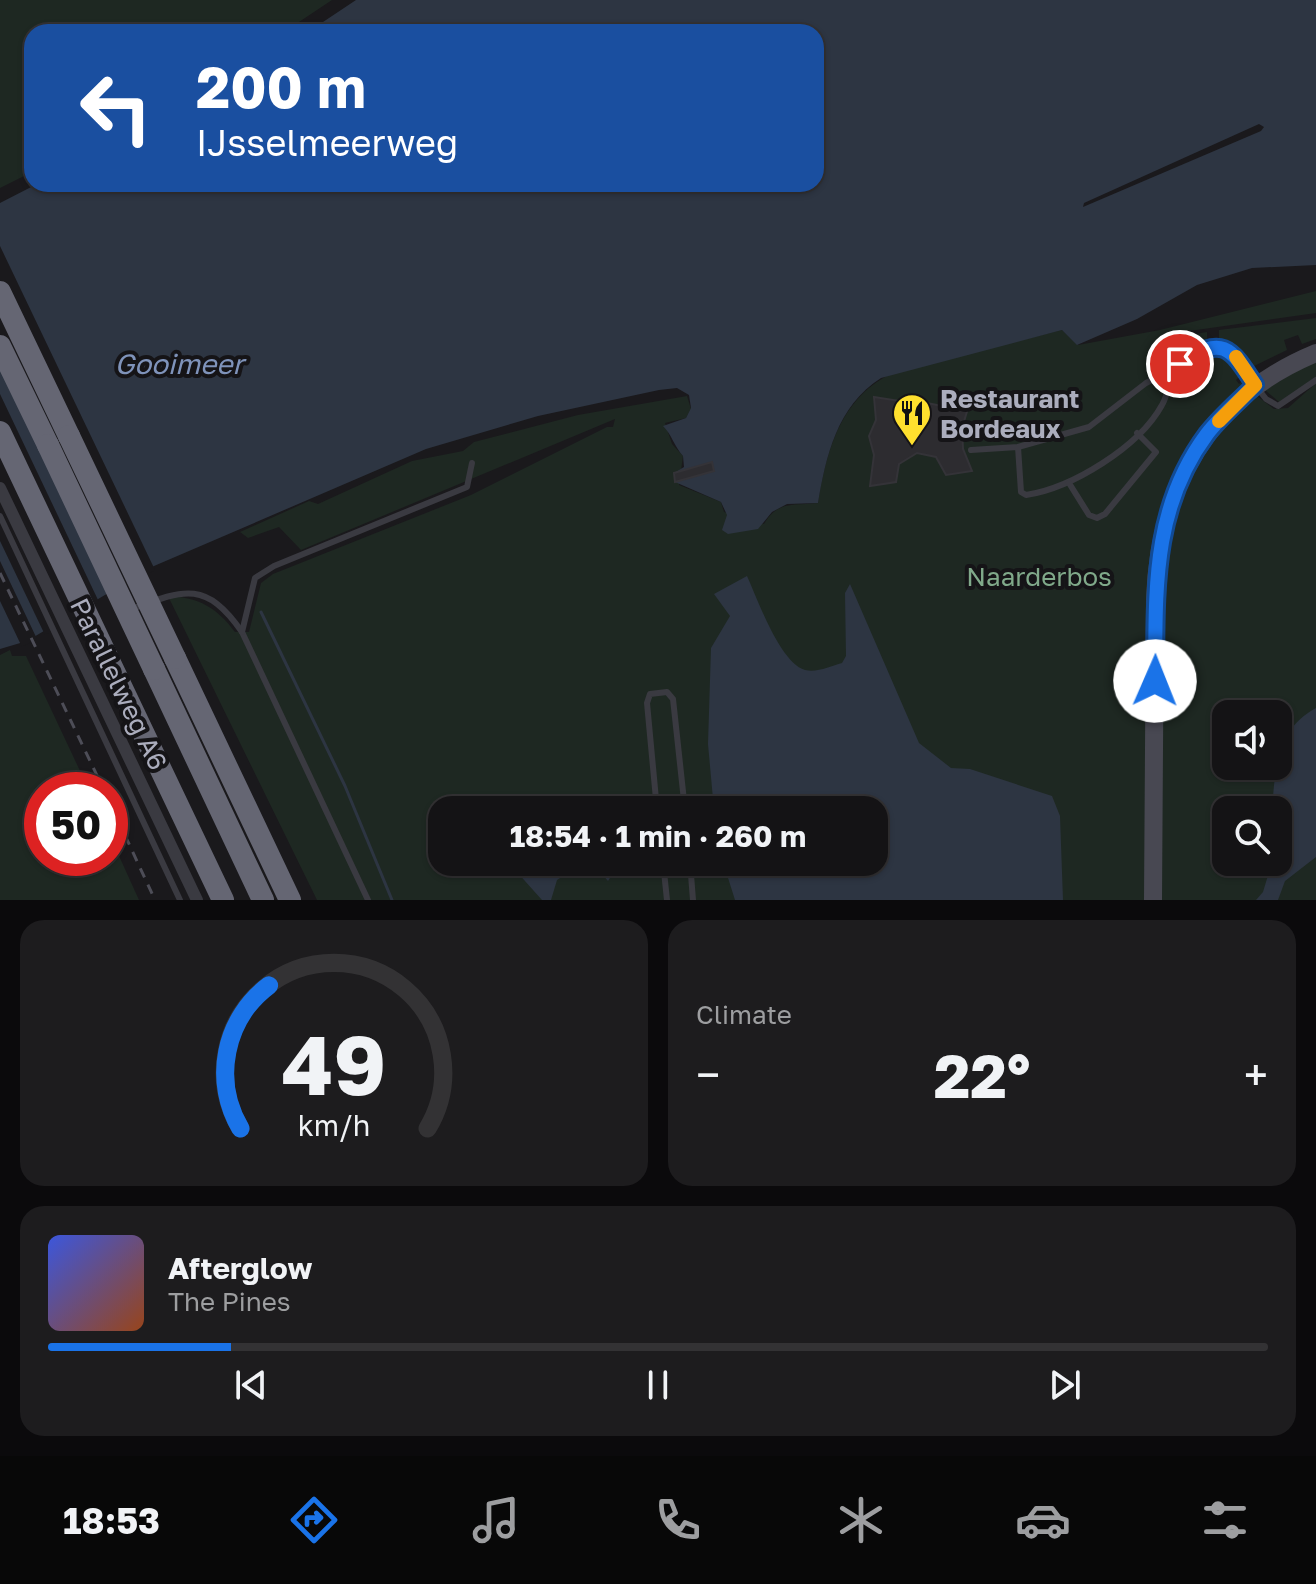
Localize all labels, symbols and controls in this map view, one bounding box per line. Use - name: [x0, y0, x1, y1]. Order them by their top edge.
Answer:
- text: 200 m: [196, 53, 366, 120]
- icon: left: [64, 56, 168, 160]
- text: IJsselmeerweg: [196, 121, 458, 164]
- pin: [1146, 330, 1214, 398]
- icon: arrive: [1158, 342, 1202, 386]
- water label: Gooimeer: [114, 347, 248, 380]
- place label: Restaurant Bordeaux: [940, 383, 1079, 444]
- restaurant icon: Restaurant Bordeaux: [891, 392, 933, 447]
- park label: Naarderbos: [966, 561, 1112, 592]
- street label: Parallelweg A6: [64, 593, 174, 775]
- position arrow: [1113, 639, 1197, 723]
- map controls: [1212, 700, 1292, 876]
- button: sound: [1212, 700, 1292, 780]
- speed limit sign: 50: [24, 772, 128, 876]
- button: search: [1212, 796, 1292, 876]
- text: 18:54 · 1 min · 260 m: [510, 818, 806, 854]
- text: Climate: [696, 999, 792, 1030]
- text: 49: [282, 1013, 386, 1113]
- text: 22°: [934, 1039, 1030, 1111]
- text: −: [696, 1048, 720, 1101]
- text: +: [1244, 1048, 1268, 1101]
- text: km/h: [298, 1108, 370, 1142]
- text: Afterglow: [168, 1250, 312, 1286]
- text: The Pines: [168, 1286, 291, 1317]
- icon: previous: [229, 1363, 273, 1407]
- icon: pause: [636, 1363, 680, 1407]
- icon: next: [1043, 1363, 1087, 1407]
- icon: directions: [286, 1492, 342, 1548]
- icon: music: [468, 1492, 524, 1548]
- icon: phone: [650, 1492, 706, 1548]
- icon: climate: [833, 1492, 889, 1548]
- icon: car: [1015, 1492, 1071, 1548]
- icon: filters: [1197, 1492, 1253, 1548]
- text: 18:53: [63, 1499, 160, 1542]

